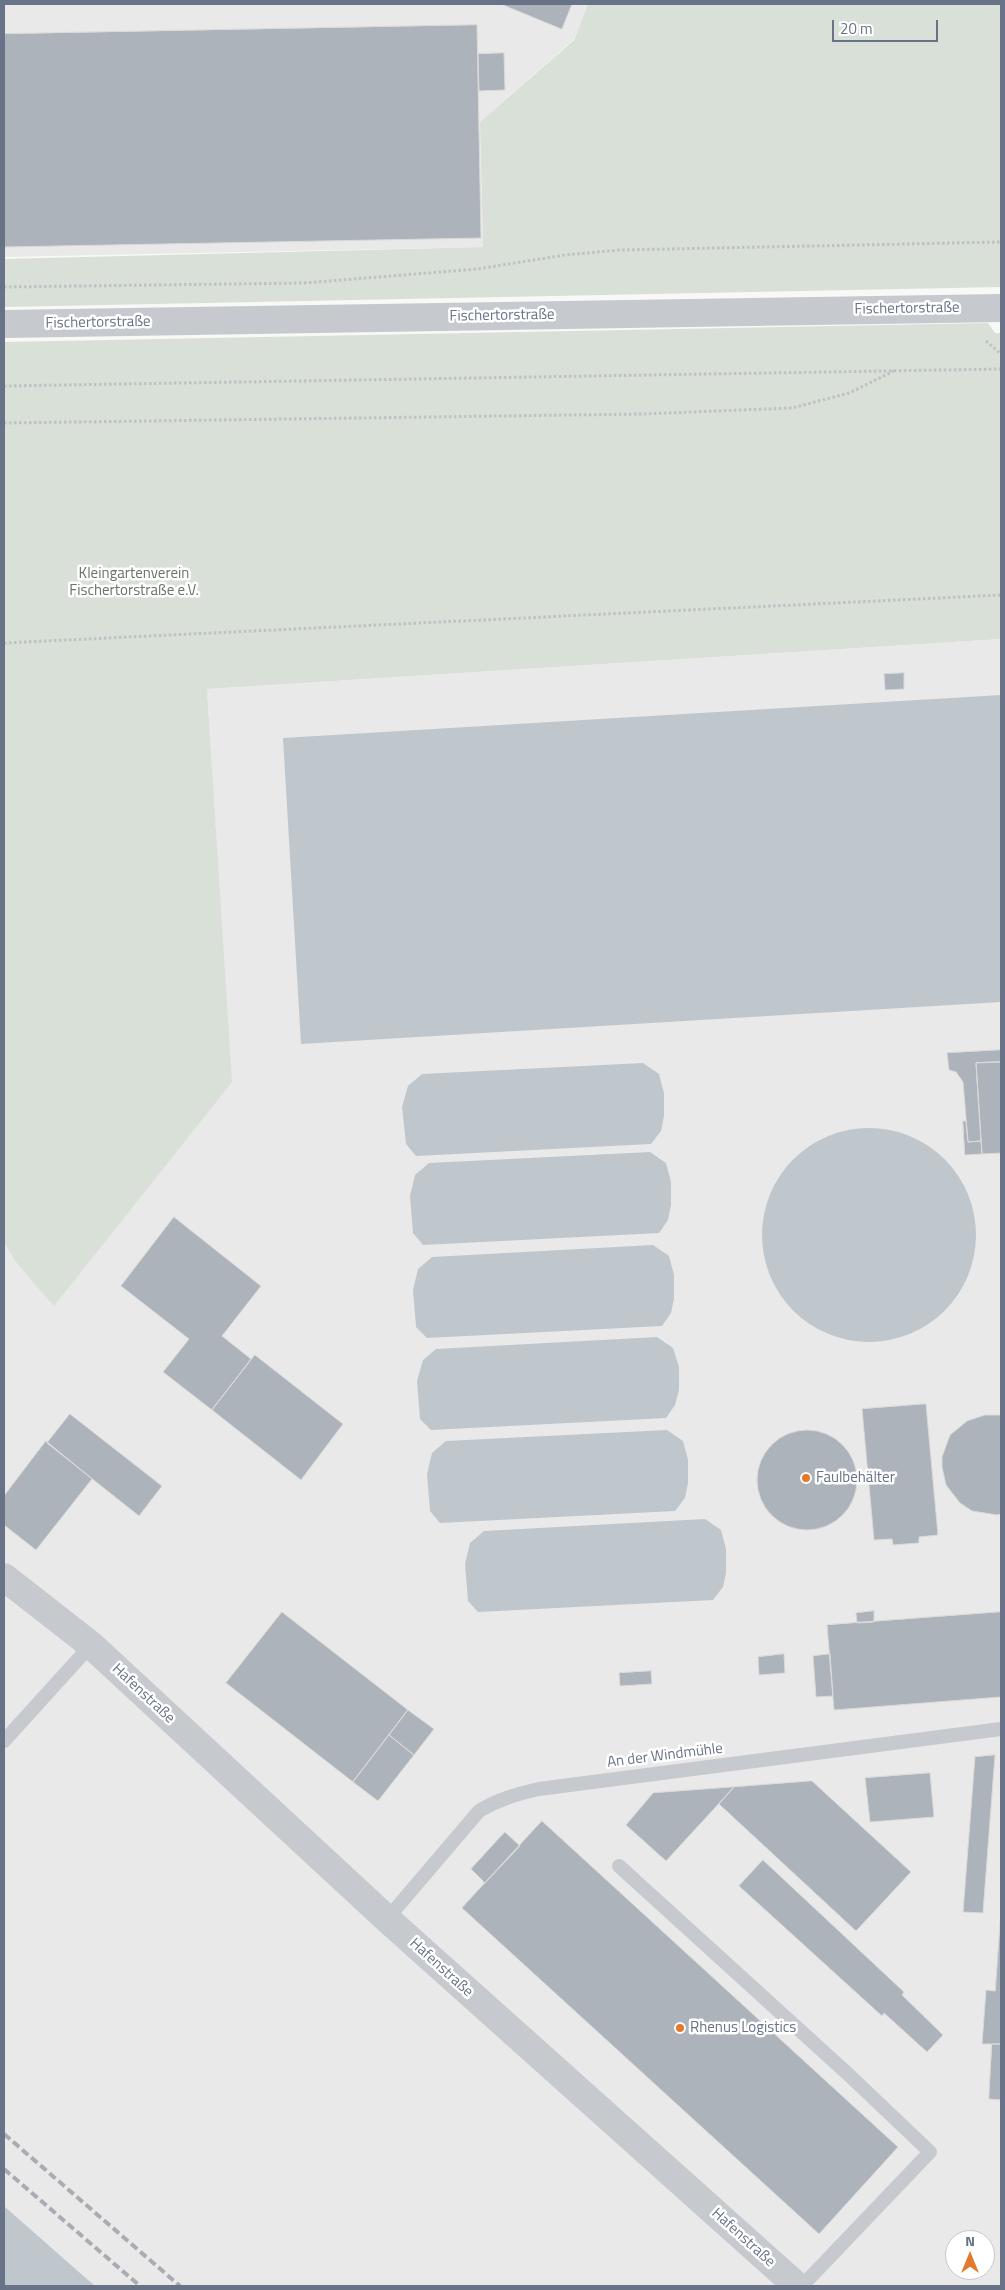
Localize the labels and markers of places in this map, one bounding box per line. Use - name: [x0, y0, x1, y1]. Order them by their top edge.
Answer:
- place label: Faulbehälter: [816, 1469, 895, 1487]
- marker: Faulbehälter: [800, 1472, 812, 1484]
- place label: Rhenus Logistics: [690, 2019, 796, 2037]
- marker: Rhenus Logistics: [674, 2022, 686, 2034]

